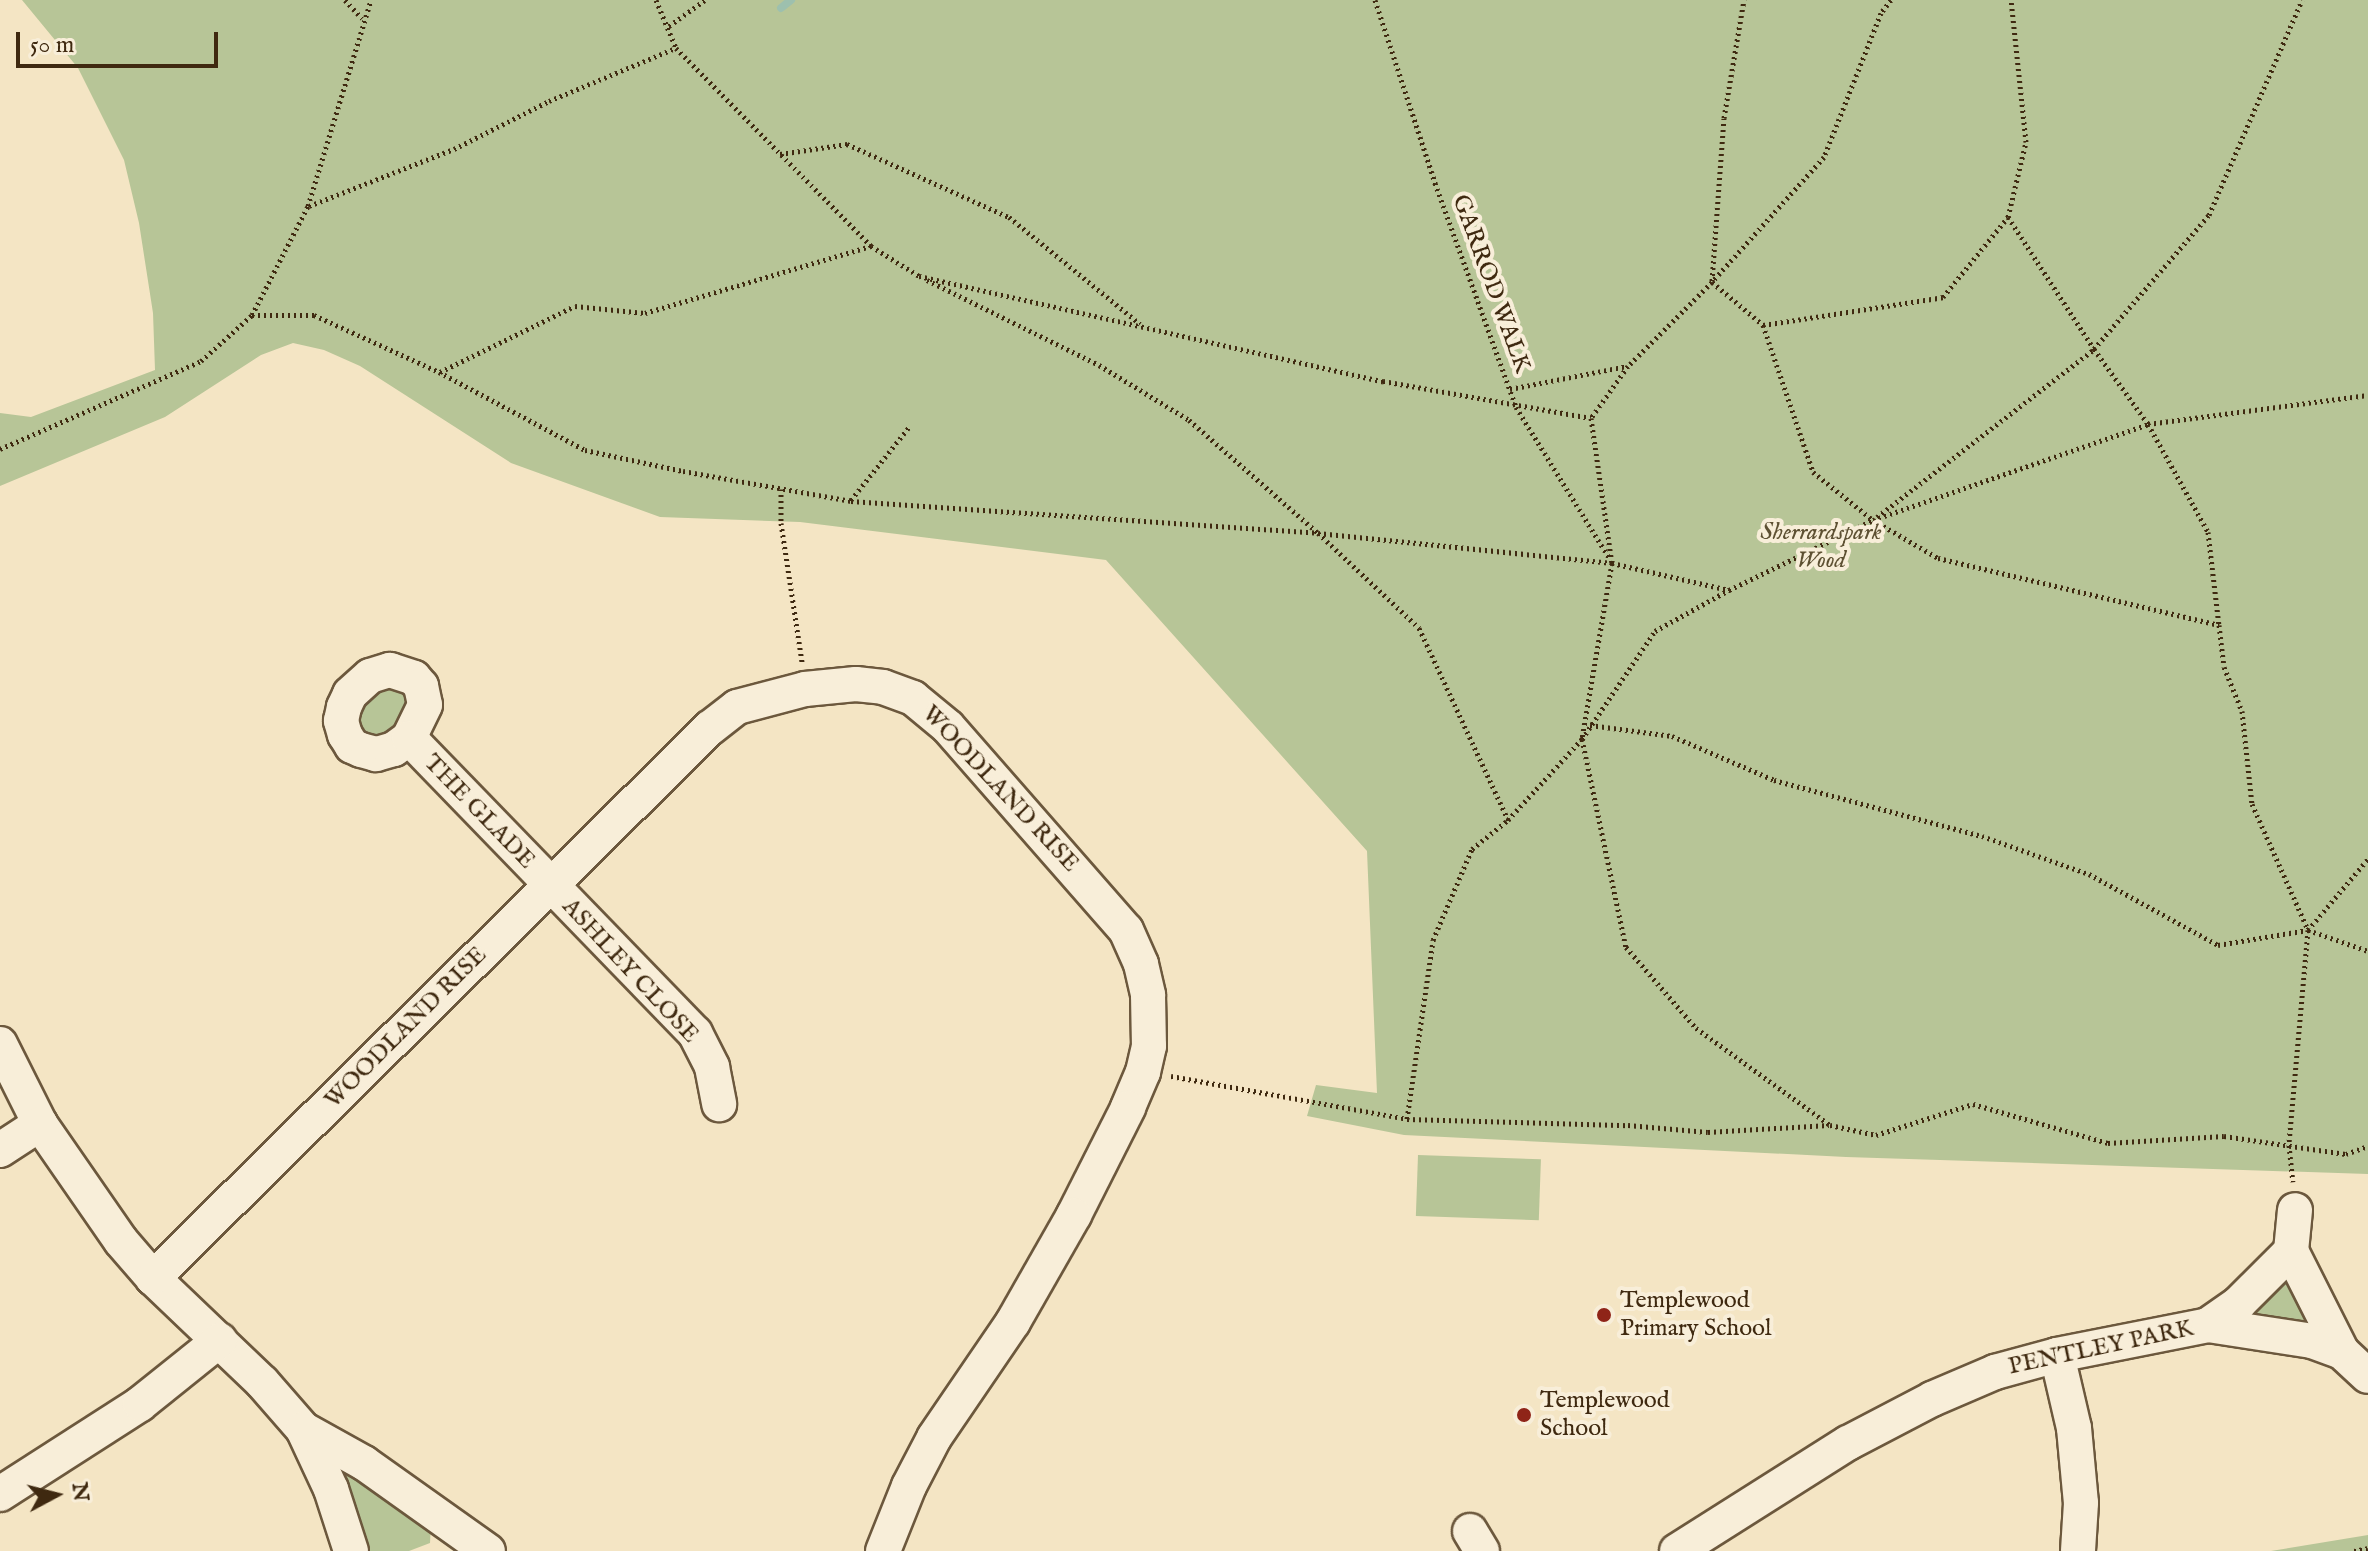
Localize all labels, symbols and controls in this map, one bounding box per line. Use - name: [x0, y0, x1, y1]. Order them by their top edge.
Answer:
- scale bar: [20, 16, 222, 66]
- text: 50 m: [30, 30, 74, 61]
- street label: GARROD WALK: [1445, 191, 1537, 377]
- park label: Sherrardspark Wood: [1760, 519, 1882, 575]
- street label: WOODLAND RISE: [915, 700, 1085, 878]
- street label: THE GLADE: [417, 749, 541, 875]
- street label: ASHLEY CLOSE: [556, 893, 704, 1049]
- street label: WOODLAND RISE: [319, 941, 493, 1115]
- place label: Templewood Primary School: [1620, 1287, 1772, 1343]
- marker: Templewood Primary School: [1595, 1306, 1613, 1324]
- street label: PENTLEY PARK: [2006, 1314, 2196, 1382]
- place label: Templewood School: [1540, 1387, 1670, 1443]
- marker: Templewood School: [1515, 1406, 1533, 1424]
- north arrow: [16, 1455, 96, 1535]
- text: N: [65, 1481, 95, 1503]

